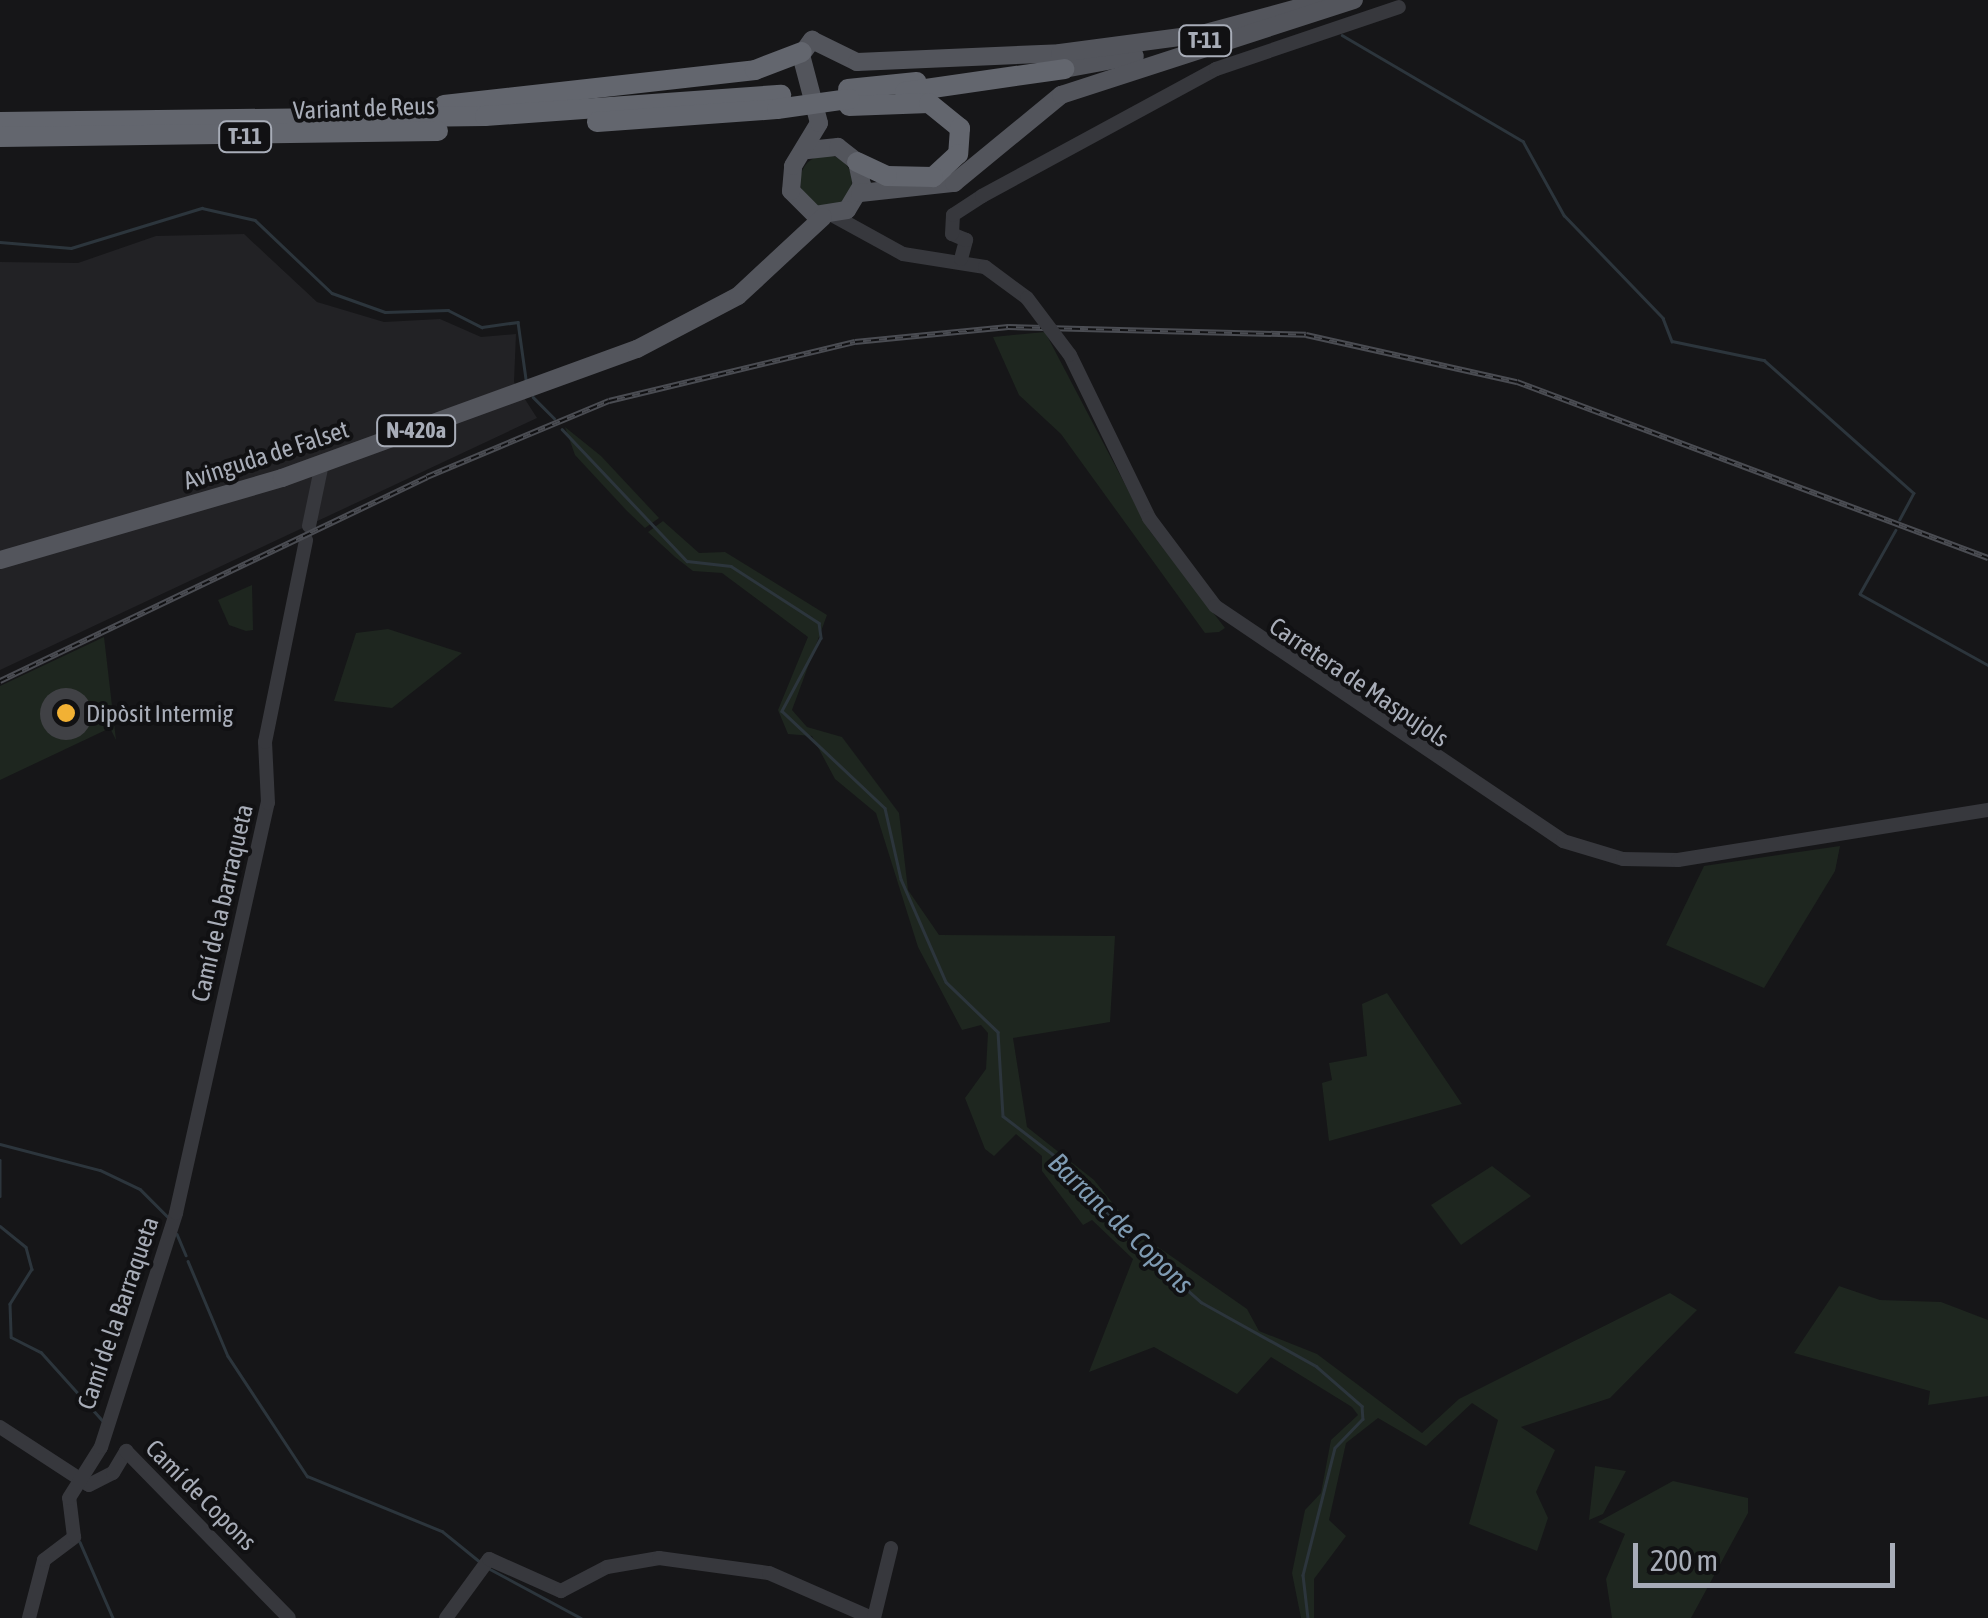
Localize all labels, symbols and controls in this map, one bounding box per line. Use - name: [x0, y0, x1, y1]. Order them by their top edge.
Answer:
- road number: T-11: [1178, 24, 1232, 58]
- street label: Variant de Reus: [293, 91, 435, 125]
- road number: T-11: [218, 120, 272, 154]
- street label: Avinguda de Falset: [180, 414, 352, 496]
- road number: N-420a: [376, 414, 456, 448]
- street label: Carretera de Maspujols: [1264, 611, 1454, 753]
- place label: Dipòsit Intermig: [86, 698, 233, 728]
- marker: Dipòsit Intermig: [55, 702, 77, 724]
- street label: Camí de la barraqueta: [185, 801, 259, 1005]
- water label: Barranc de Copons: [1042, 1146, 1200, 1300]
- street label: Camí de la Barraqueta: [71, 1213, 165, 1413]
- street label: Camí de Copons: [139, 1433, 263, 1557]
- scale bar: [1638, 1523, 1900, 1585]
- text: 200 m: [1650, 1543, 1718, 1577]

